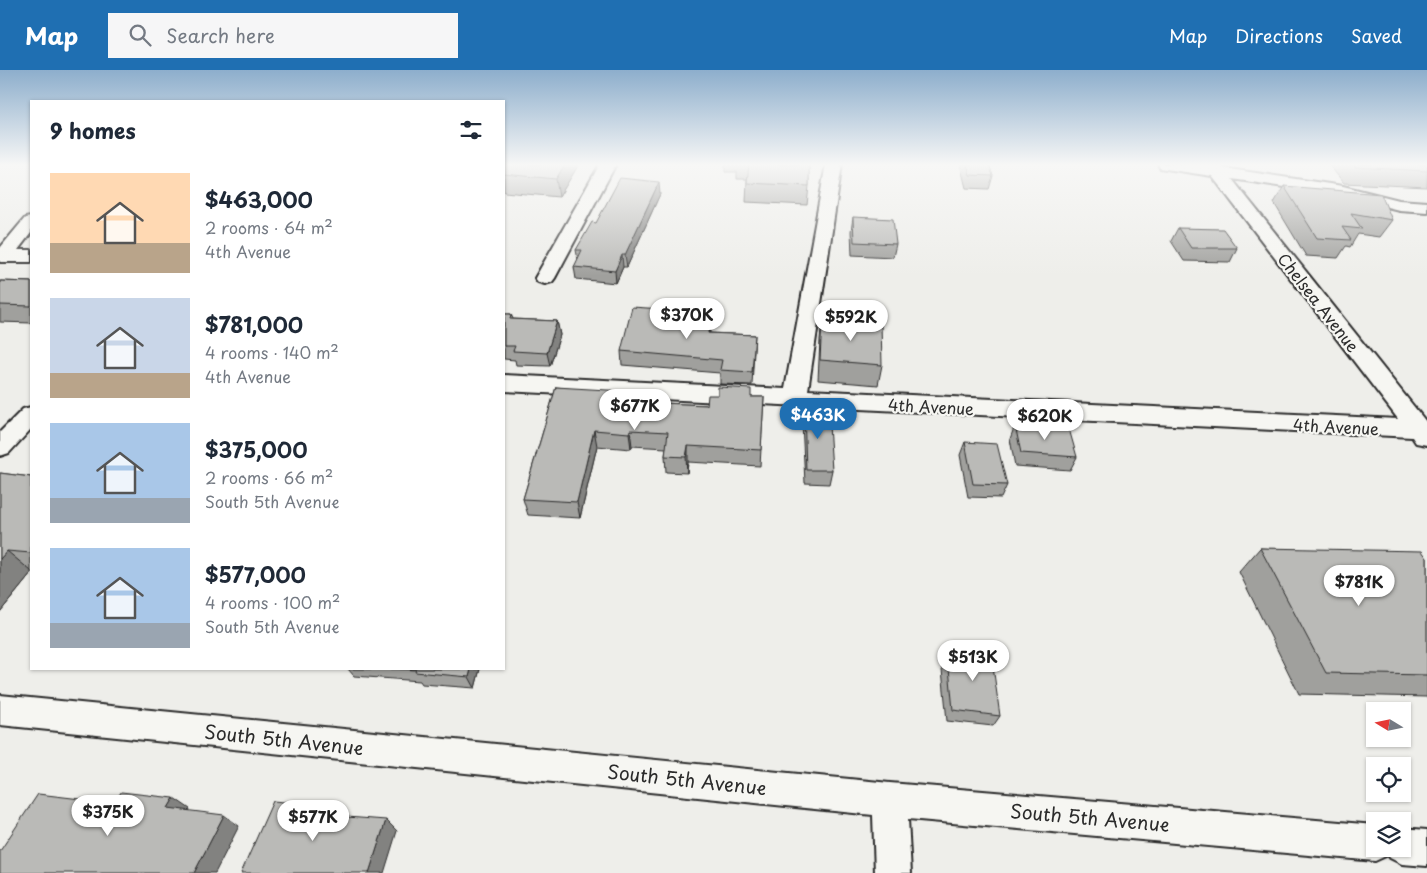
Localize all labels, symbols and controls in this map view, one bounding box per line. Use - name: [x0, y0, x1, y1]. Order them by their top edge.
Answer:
- search box: [108, 13, 458, 58]
- text: Map: [25, 17, 78, 53]
- icon: search: [126, 21, 154, 49]
- text: Search here: [166, 21, 275, 49]
- text: Map: [1169, 22, 1207, 49]
- text: Directions: [1235, 22, 1323, 49]
- text: Saved: [1351, 22, 1402, 49]
- text: 9 homes: [50, 114, 136, 146]
- icon: filters: [457, 116, 485, 144]
- text: $463,000: [205, 183, 313, 215]
- icon: home: [90, 193, 150, 253]
- text: 2 rooms · 64 m²: [205, 215, 333, 239]
- text: 4th Avenue: [205, 239, 291, 263]
- street label: Chelsea Avenue: [1273, 247, 1366, 357]
- pin: $370K: [652, 298, 722, 340]
- pin: $592K: [816, 300, 886, 342]
- text: $370K: [661, 302, 713, 326]
- text: $592K: [825, 304, 877, 328]
- text: $781,000: [205, 308, 303, 340]
- icon: home: [90, 318, 150, 378]
- text: 4 rooms · 140 m²: [205, 340, 339, 364]
- text: 4th Avenue: [205, 364, 291, 388]
- pin: $677K: [600, 388, 670, 431]
- street label: 4th Avenue: [887, 392, 975, 420]
- text: $677K: [610, 393, 660, 417]
- pin: $463K: [783, 398, 853, 440]
- pin: $620K: [1010, 398, 1080, 441]
- text: $463K: [791, 402, 845, 426]
- text: $620K: [1018, 403, 1072, 427]
- street label: 4th Avenue: [1292, 412, 1380, 440]
- text: $375,000: [205, 433, 307, 465]
- icon: home: [90, 443, 150, 503]
- text: 2 rooms · 66 m²: [205, 465, 333, 489]
- text: South 5th Avenue: [205, 489, 340, 513]
- text: $577,000: [205, 558, 306, 590]
- pin: $781K: [1324, 564, 1394, 607]
- icon: home: [90, 568, 150, 628]
- text: $781K: [1335, 569, 1383, 593]
- text: 4 rooms · 100 m²: [205, 590, 340, 614]
- text: South 5th Avenue: [205, 614, 340, 638]
- pin: $513K: [938, 640, 1008, 682]
- text: $513K: [948, 644, 998, 668]
- north arrow: [1366, 702, 1411, 748]
- map controls: [1366, 702, 1411, 857]
- street label: South 5th Avenue: [203, 717, 365, 761]
- street label: South 5th Avenue: [606, 757, 768, 801]
- button: locate: [1366, 757, 1411, 802]
- pin: $375K: [73, 794, 143, 837]
- street label: South 5th Avenue: [1009, 796, 1171, 838]
- text: $375K: [82, 799, 134, 823]
- pin: $577K: [278, 800, 348, 842]
- text: $577K: [288, 804, 338, 828]
- button: layers: [1366, 812, 1411, 857]

